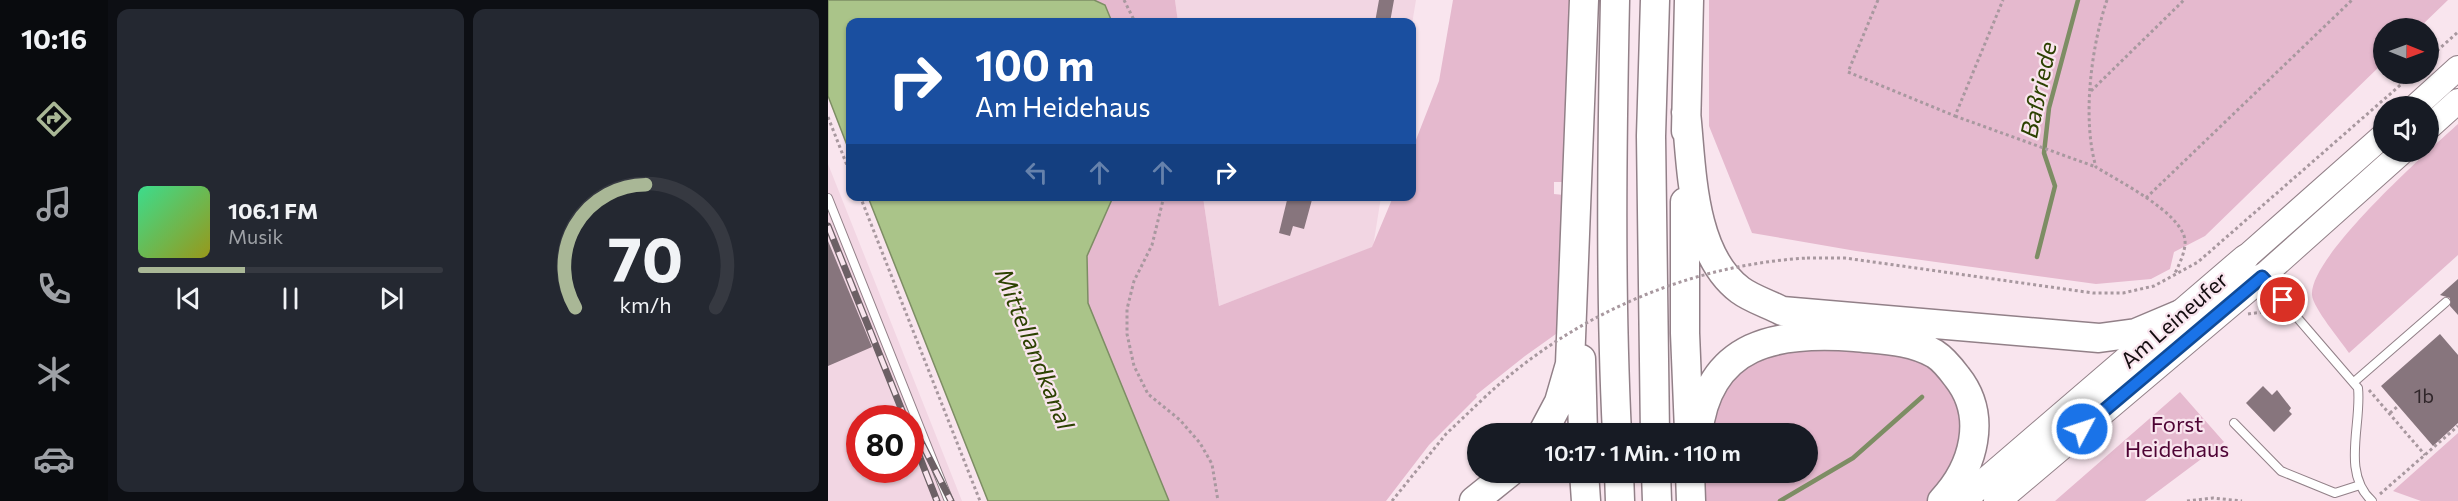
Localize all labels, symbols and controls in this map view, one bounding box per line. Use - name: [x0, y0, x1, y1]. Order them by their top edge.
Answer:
- north arrow: [2373, 18, 2439, 84]
- map controls: [2373, 18, 2439, 162]
- text: 10:16: [21, 22, 87, 55]
- text: 100 m: [975, 38, 1095, 90]
- water label: Baßriede: [2013, 39, 2062, 140]
- icon: right: [876, 42, 954, 120]
- text: Am Heidehaus: [975, 90, 1151, 123]
- button: sound: [2373, 96, 2439, 162]
- icon: directions: [33, 98, 75, 140]
- icon: left: [1020, 156, 1053, 189]
- icon: ahead: [1083, 156, 1116, 189]
- icon: ahead: [1146, 156, 1179, 189]
- icon: right: [1209, 156, 1242, 189]
- icon: music: [33, 183, 75, 225]
- text: 106.1 FM: [228, 197, 318, 224]
- text: 70: [608, 219, 683, 295]
- text: Musik: [228, 224, 283, 248]
- water label: Mittellandkanal: [990, 263, 1081, 434]
- street label: Am Leineufer: [2114, 266, 2233, 374]
- icon: phone: [33, 268, 75, 310]
- pin: [2257, 274, 2308, 325]
- icon: previous: [172, 282, 205, 315]
- icon: pause: [274, 282, 307, 315]
- icon: next: [375, 282, 408, 315]
- icon: arrive: [2266, 283, 2299, 316]
- text: km/h: [620, 291, 672, 317]
- icon: climate: [33, 353, 75, 395]
- house number: 1b: [2414, 383, 2434, 407]
- position arrow: [2050, 397, 2114, 461]
- speed limit sign: 80: [846, 405, 924, 483]
- park label: Forst Heidehaus: [2125, 410, 2229, 462]
- icon: car: [33, 438, 75, 480]
- text: 10:17 · 1 Min. · 110 m: [1544, 439, 1741, 466]

